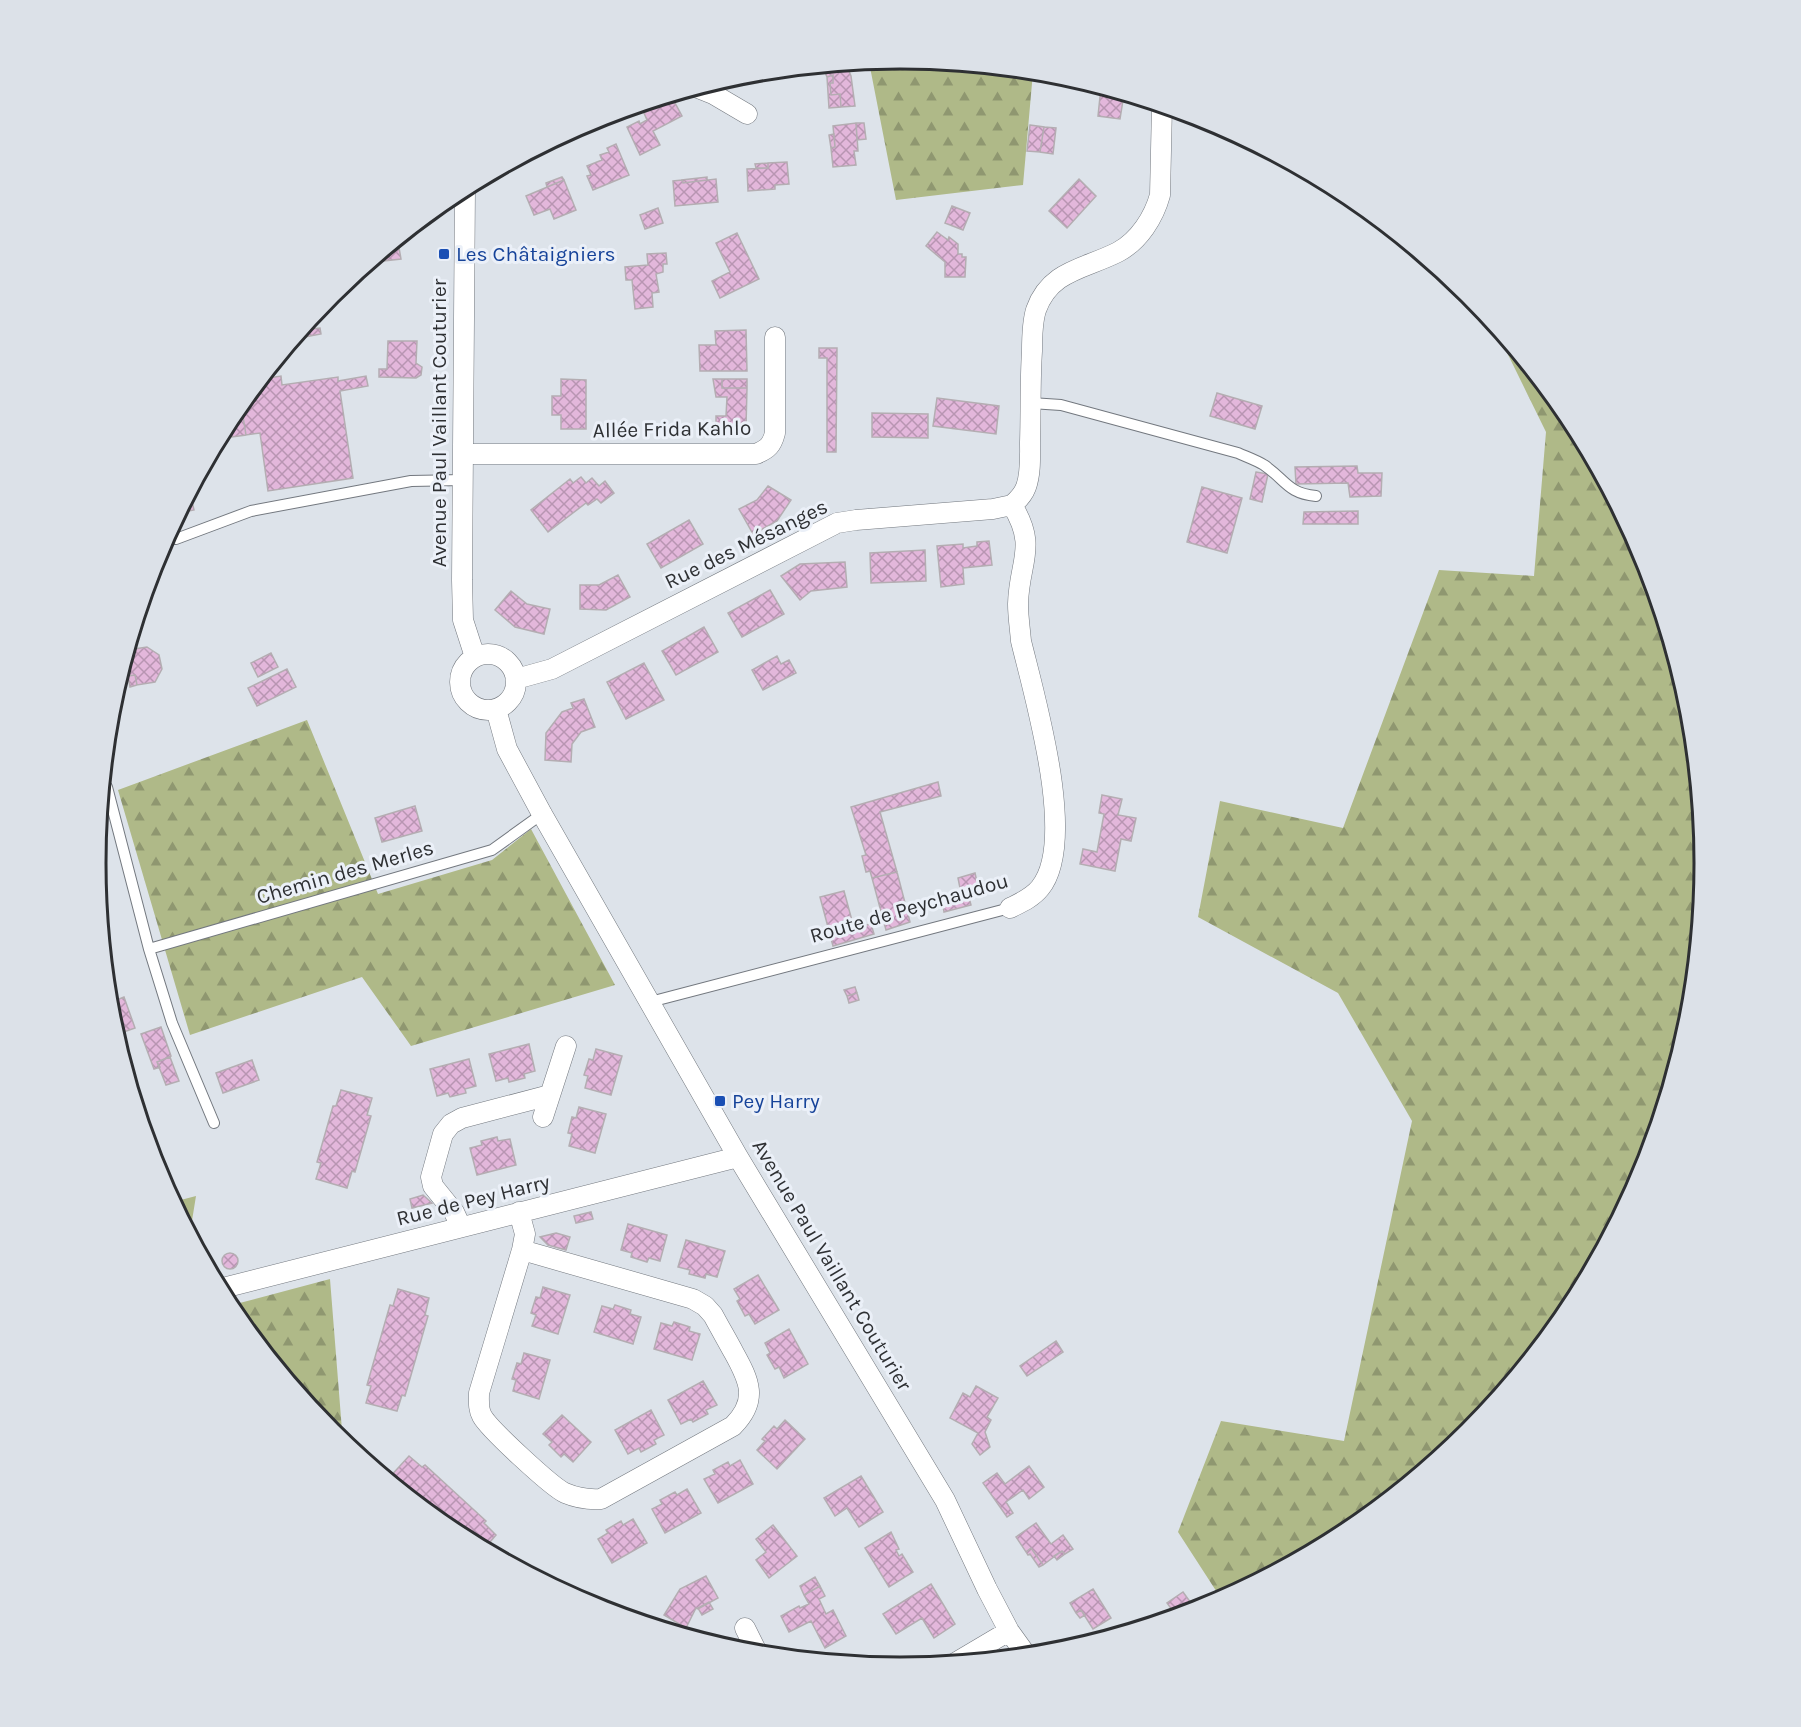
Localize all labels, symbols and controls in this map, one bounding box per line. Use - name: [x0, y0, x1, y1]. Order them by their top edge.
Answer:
- place label: Les Châtaigniers: [456, 242, 616, 266]
- marker: Les Châtaigniers: [437, 247, 451, 261]
- street label: Avenue Paul Vaillant Couturier: [427, 278, 451, 567]
- street label: Allée Frida Kahlo: [593, 416, 751, 442]
- street label: Rue des Mésanges: [661, 494, 831, 594]
- street label: Chemin des Merles: [254, 835, 436, 909]
- street label: Route de Peychaudou: [807, 868, 1011, 948]
- place label: Pey Harry: [732, 1089, 820, 1113]
- marker: Pey Harry: [713, 1094, 727, 1108]
- street label: Avenue Paul Vaillant Couturier: [747, 1135, 917, 1395]
- street label: Rue de Pey Harry: [394, 1169, 552, 1231]

